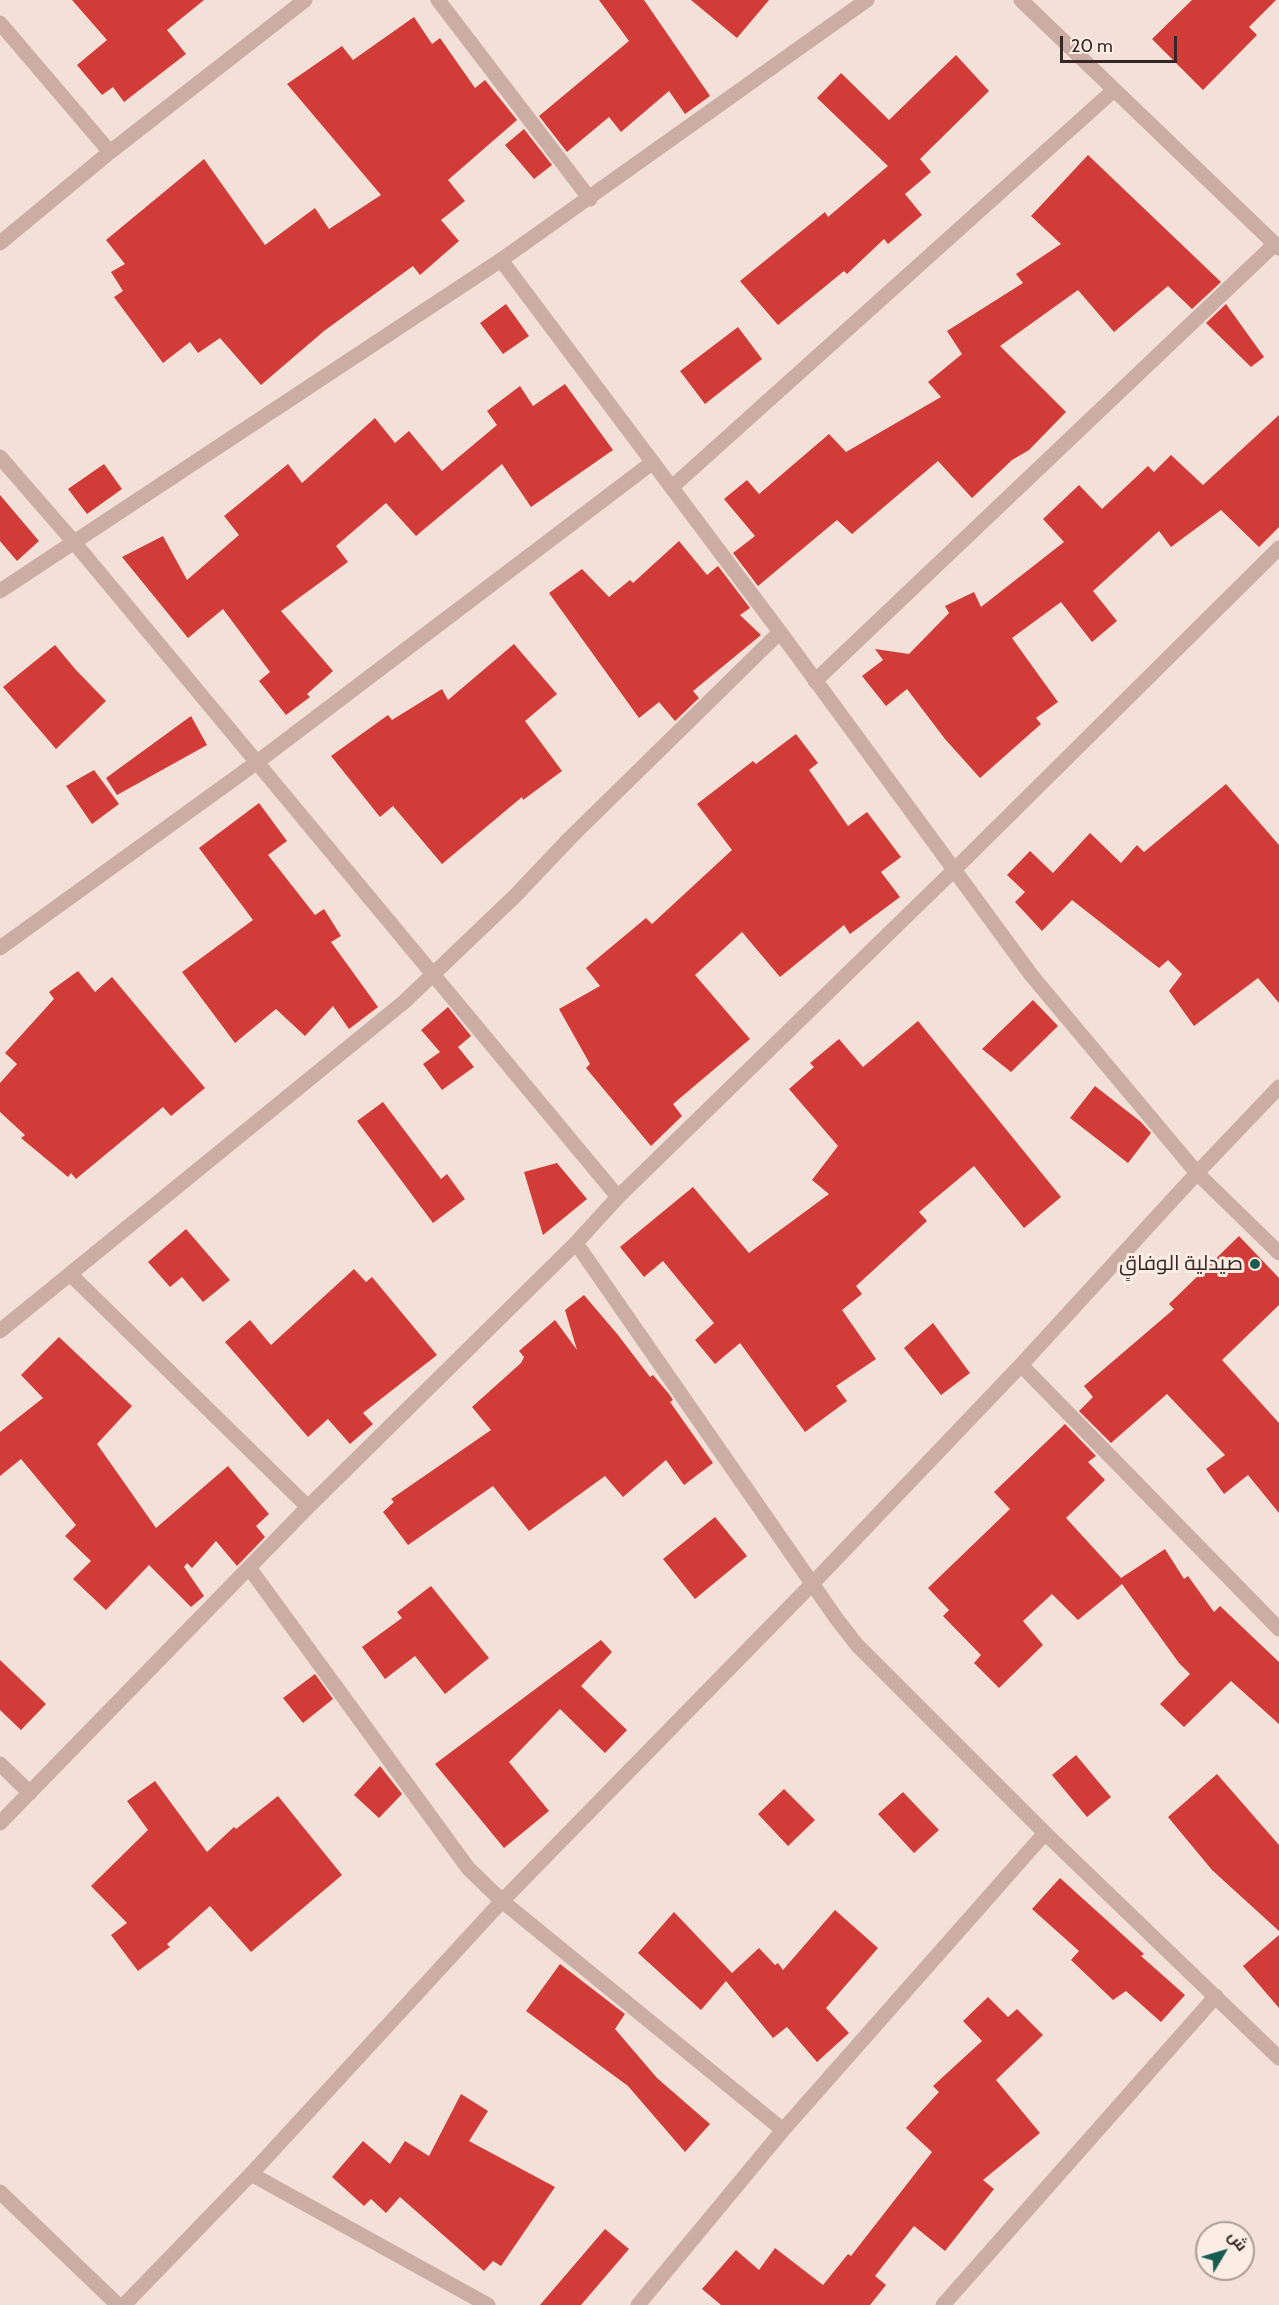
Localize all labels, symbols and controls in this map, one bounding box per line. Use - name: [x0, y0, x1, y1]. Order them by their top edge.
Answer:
- scale bar: [1063, 24, 1180, 62]
- text: 20 m: [1071, 35, 1113, 57]
- place label: صيدلية الوفاقٍ: [1119, 1251, 1243, 1277]
- marker: صيدلية الوفاقٍ: [1248, 1257, 1262, 1271]
- north arrow: [1195, 2221, 1255, 2281]
- text: ش: [1224, 2227, 1252, 2255]

